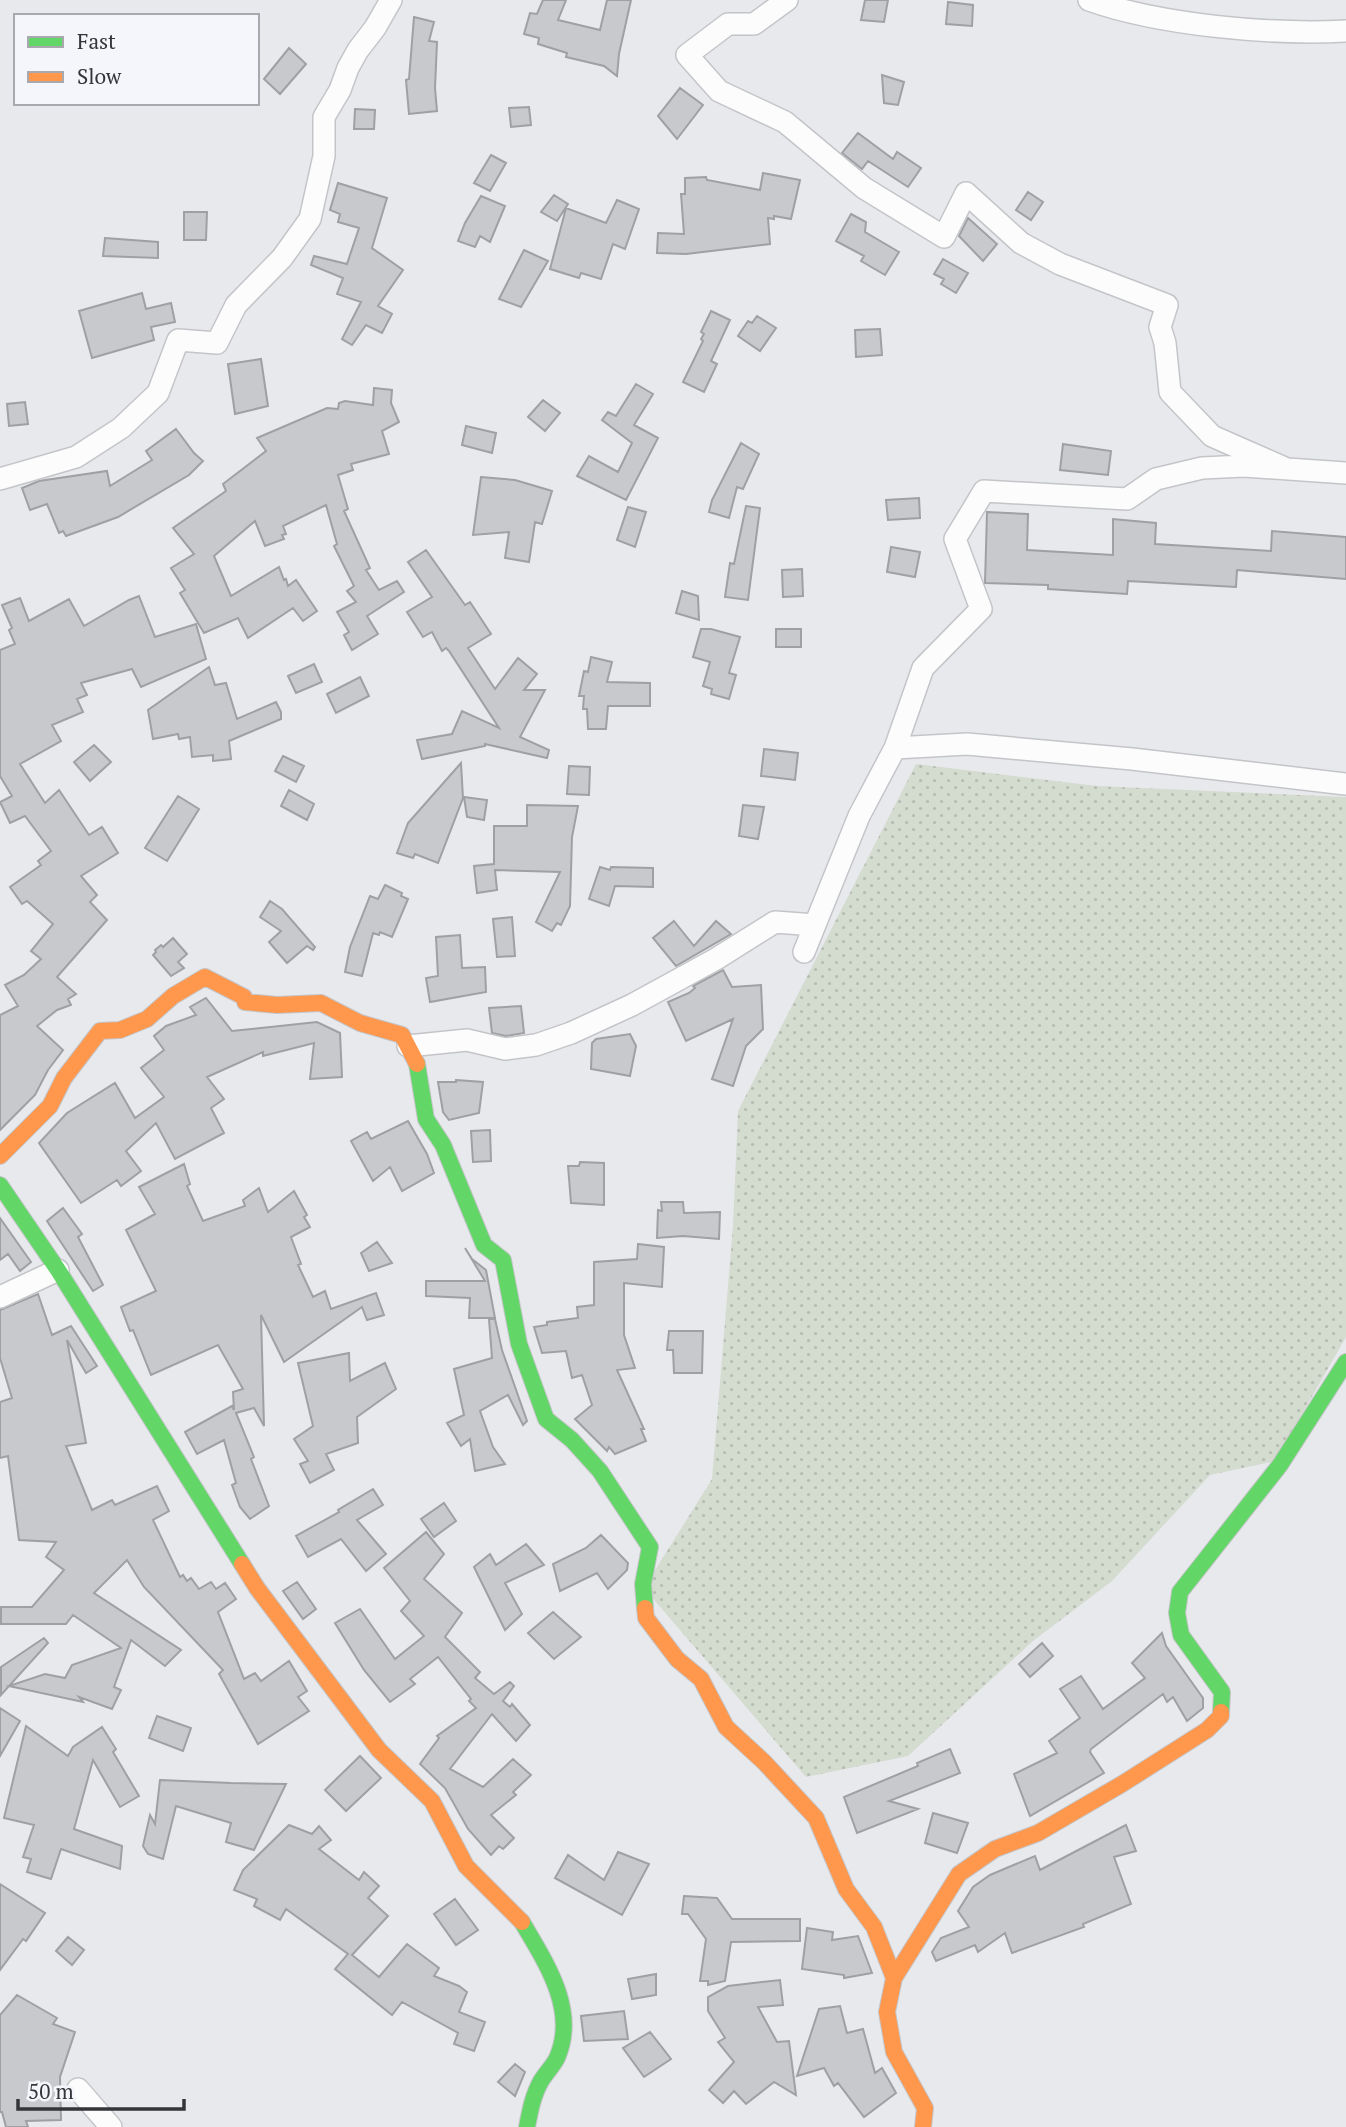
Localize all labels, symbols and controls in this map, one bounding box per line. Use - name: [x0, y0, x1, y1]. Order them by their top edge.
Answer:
- legend: [14, 14, 259, 105]
- text: Fast: [77, 27, 116, 55]
- text: Slow: [77, 62, 122, 90]
- scale bar: [18, 2068, 184, 2112]
- text: 50 m: [28, 2077, 74, 2105]

